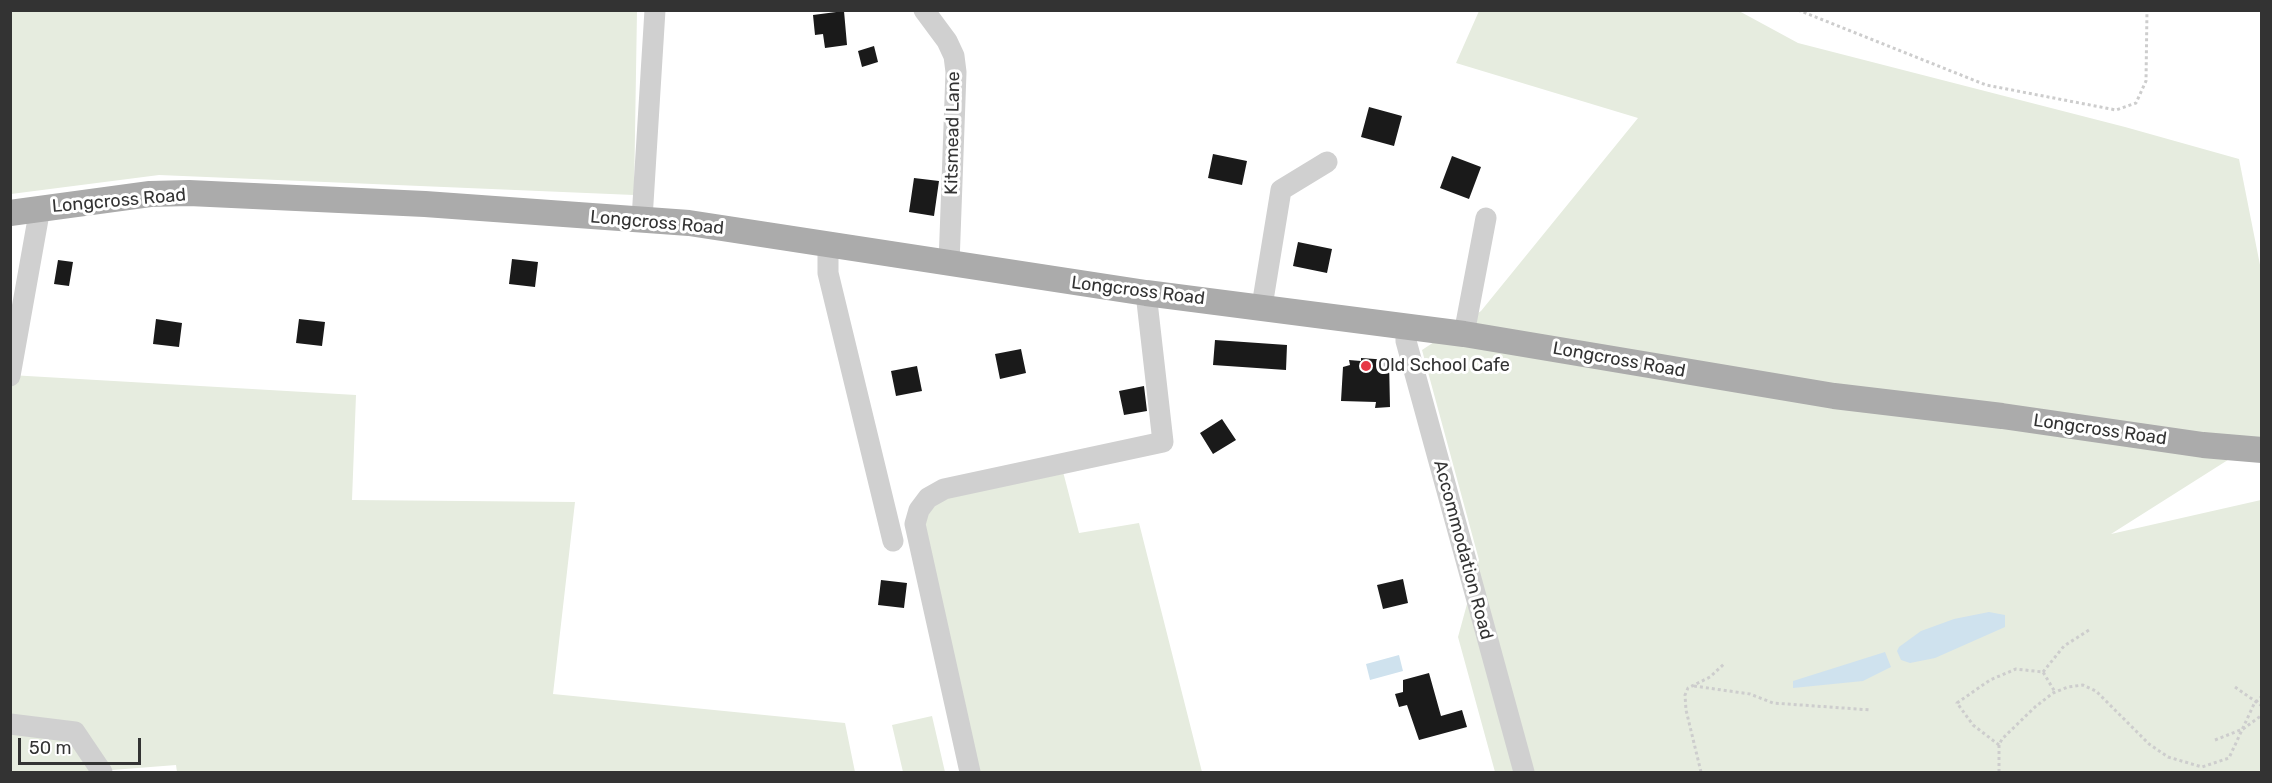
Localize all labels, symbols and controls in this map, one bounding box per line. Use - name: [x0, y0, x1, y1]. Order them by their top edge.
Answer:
- street label: Kitsmead Lane: [941, 71, 965, 195]
- street label: Longcross Road: [51, 184, 187, 218]
- street label: Longcross Road: [589, 206, 725, 240]
- street label: Longcross Road: [1070, 272, 1206, 310]
- street label: Longcross Road: [1551, 338, 1687, 382]
- place label: Old School Cafe: [1378, 355, 1510, 377]
- marker: Old School Cafe: [1359, 359, 1373, 373]
- street label: Longcross Road: [2032, 410, 2168, 450]
- street label: Accommodation Road: [1429, 458, 1497, 642]
- scale bar: [21, 726, 144, 764]
- text: 50 m: [29, 737, 72, 759]

